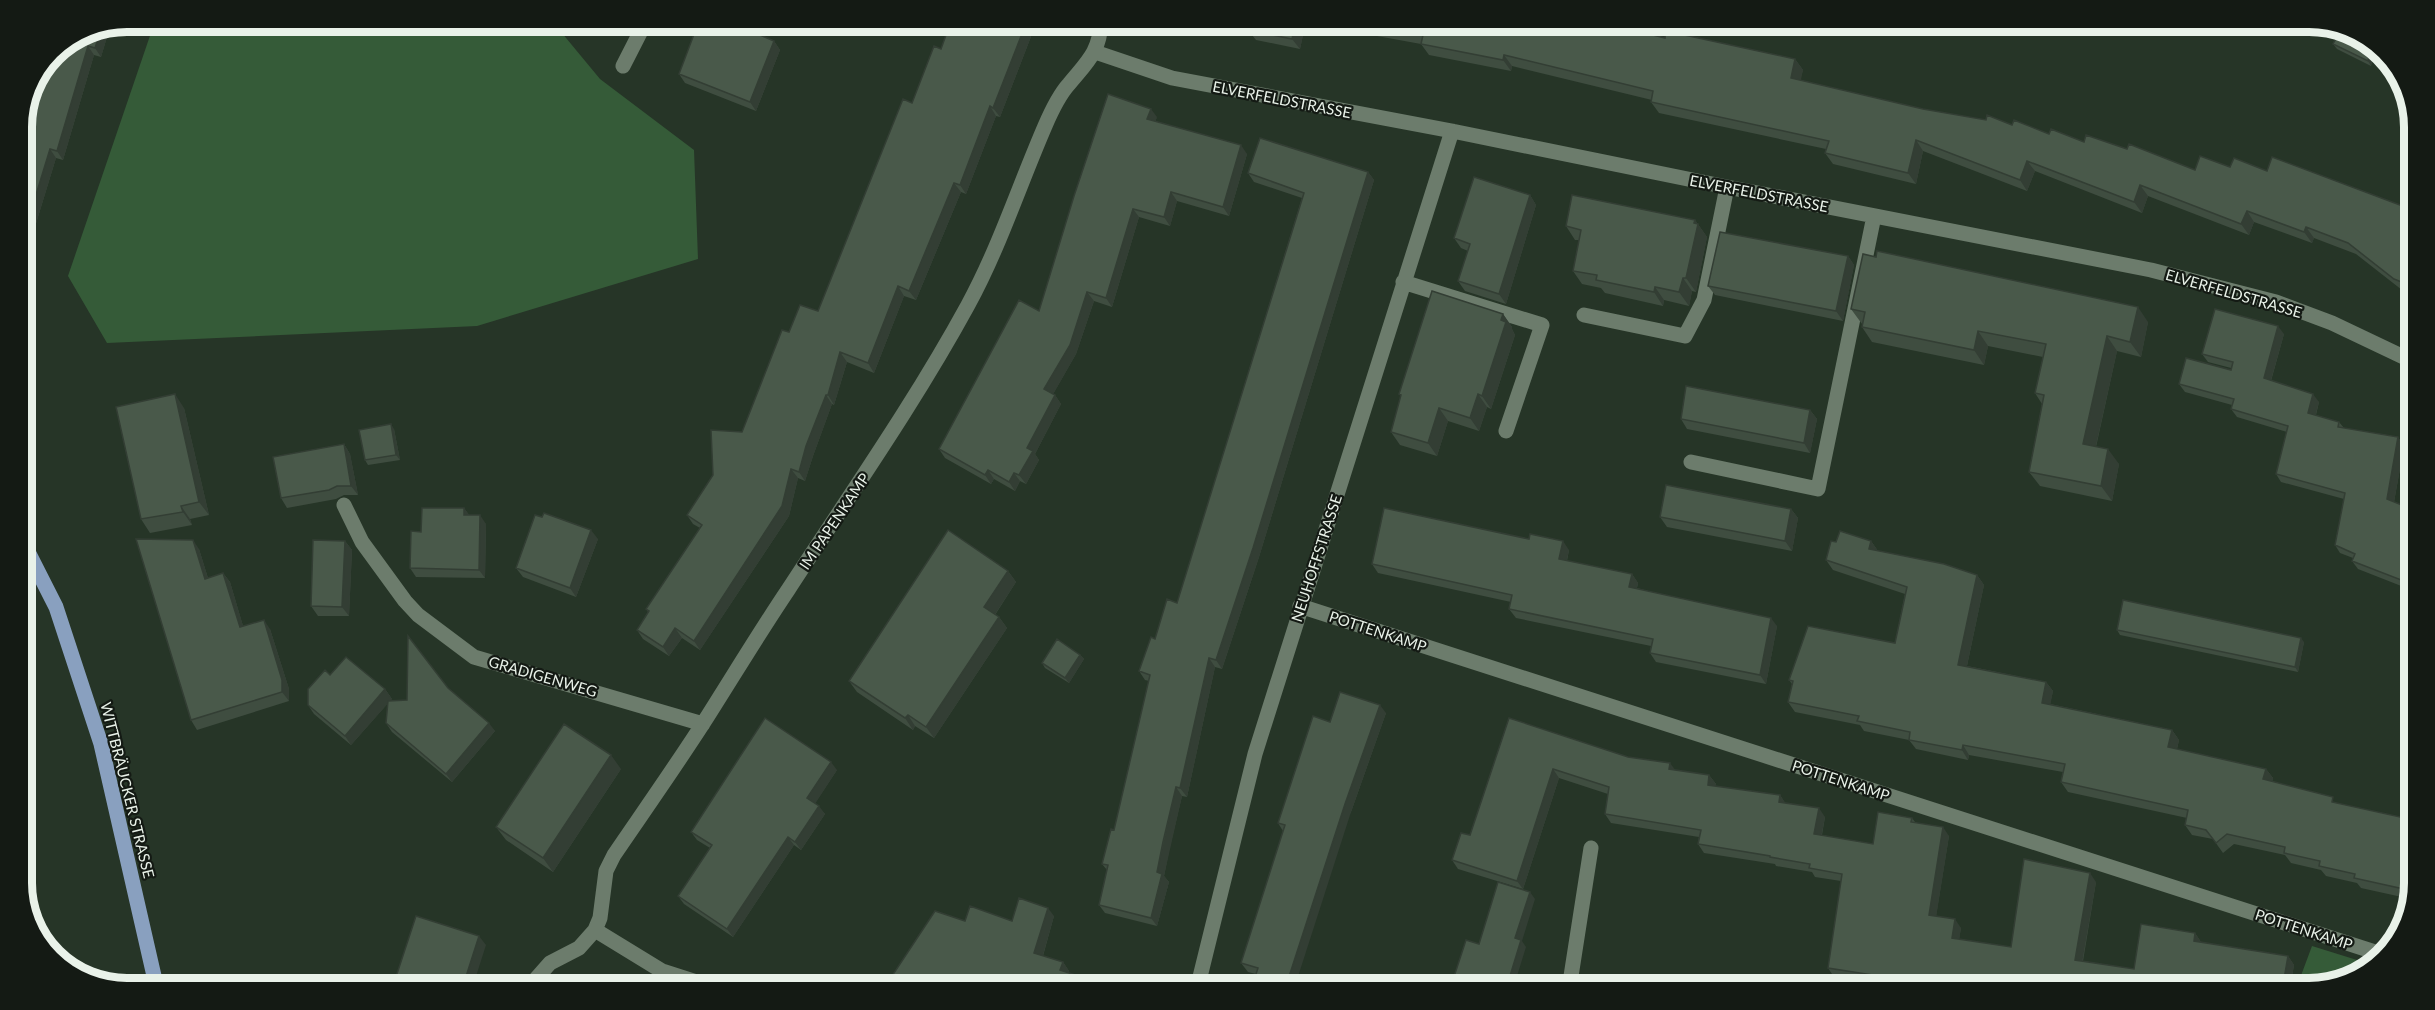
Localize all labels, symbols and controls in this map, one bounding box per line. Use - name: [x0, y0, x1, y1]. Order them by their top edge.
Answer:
- street label: ELVERFELDSTRASSE: [1211, 77, 1353, 121]
- street label: ELVERFELDSTRASSE: [1688, 171, 1830, 215]
- street label: ELVERFELDSTRASSE: [2164, 265, 2304, 321]
- street label: IM PAPENKAMP: [795, 469, 873, 573]
- street label: NEUHOFFSTRASSE: [1287, 492, 1345, 624]
- street label: POTTENKAMP: [1327, 607, 1429, 655]
- street label: GRADIGENWEG: [487, 652, 599, 700]
- street label: WITTBRÄUCKER STRASSE: [97, 700, 159, 880]
- street label: POTTENKAMP: [1790, 756, 1892, 804]
- street label: POTTENKAMP: [2253, 905, 2355, 953]

